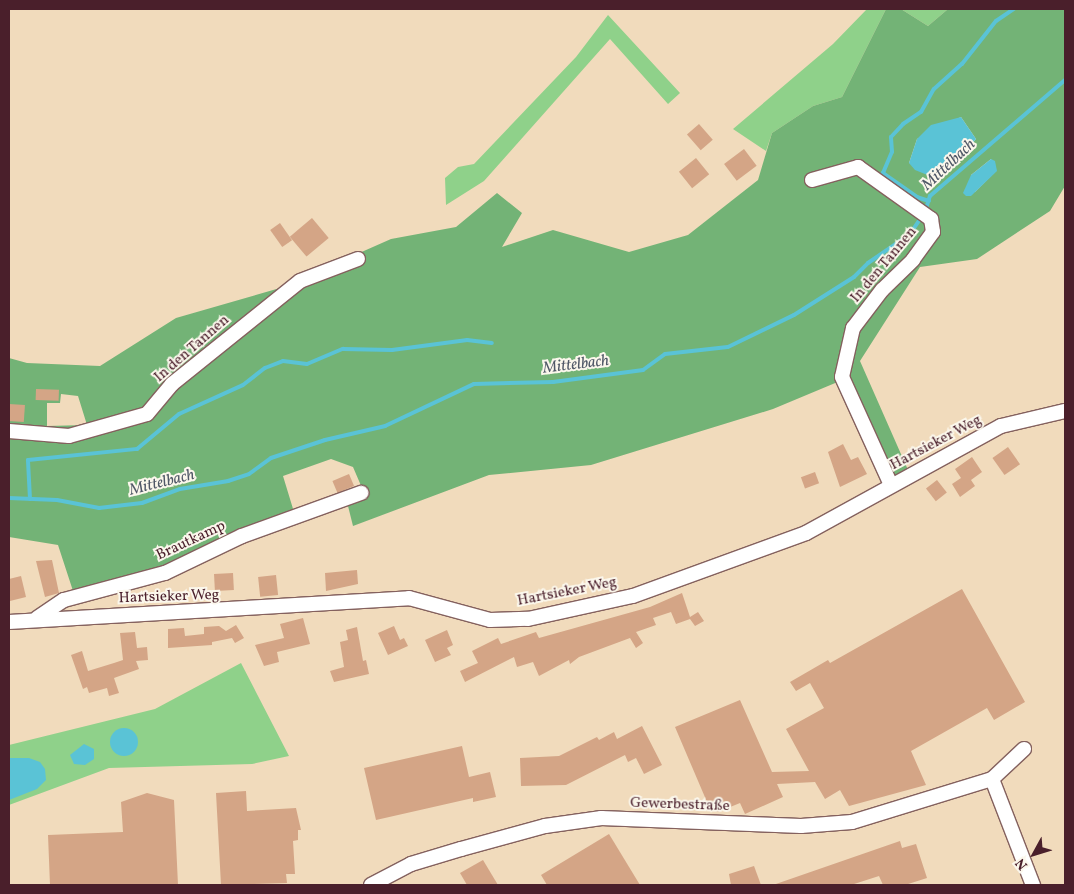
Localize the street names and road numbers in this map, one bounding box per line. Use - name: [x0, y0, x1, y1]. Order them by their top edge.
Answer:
- street label: In den Tannen: [847, 223, 921, 307]
- street label: In den Tannen: [151, 311, 233, 387]
- street label: Hartsieker Weg: [887, 411, 985, 475]
- street label: Brautkamp: [154, 517, 228, 565]
- street label: Hartsieker Weg: [516, 573, 618, 611]
- street label: Hartsieker Weg: [118, 586, 220, 608]
- street label: Gewerbestraße: [630, 794, 730, 816]

